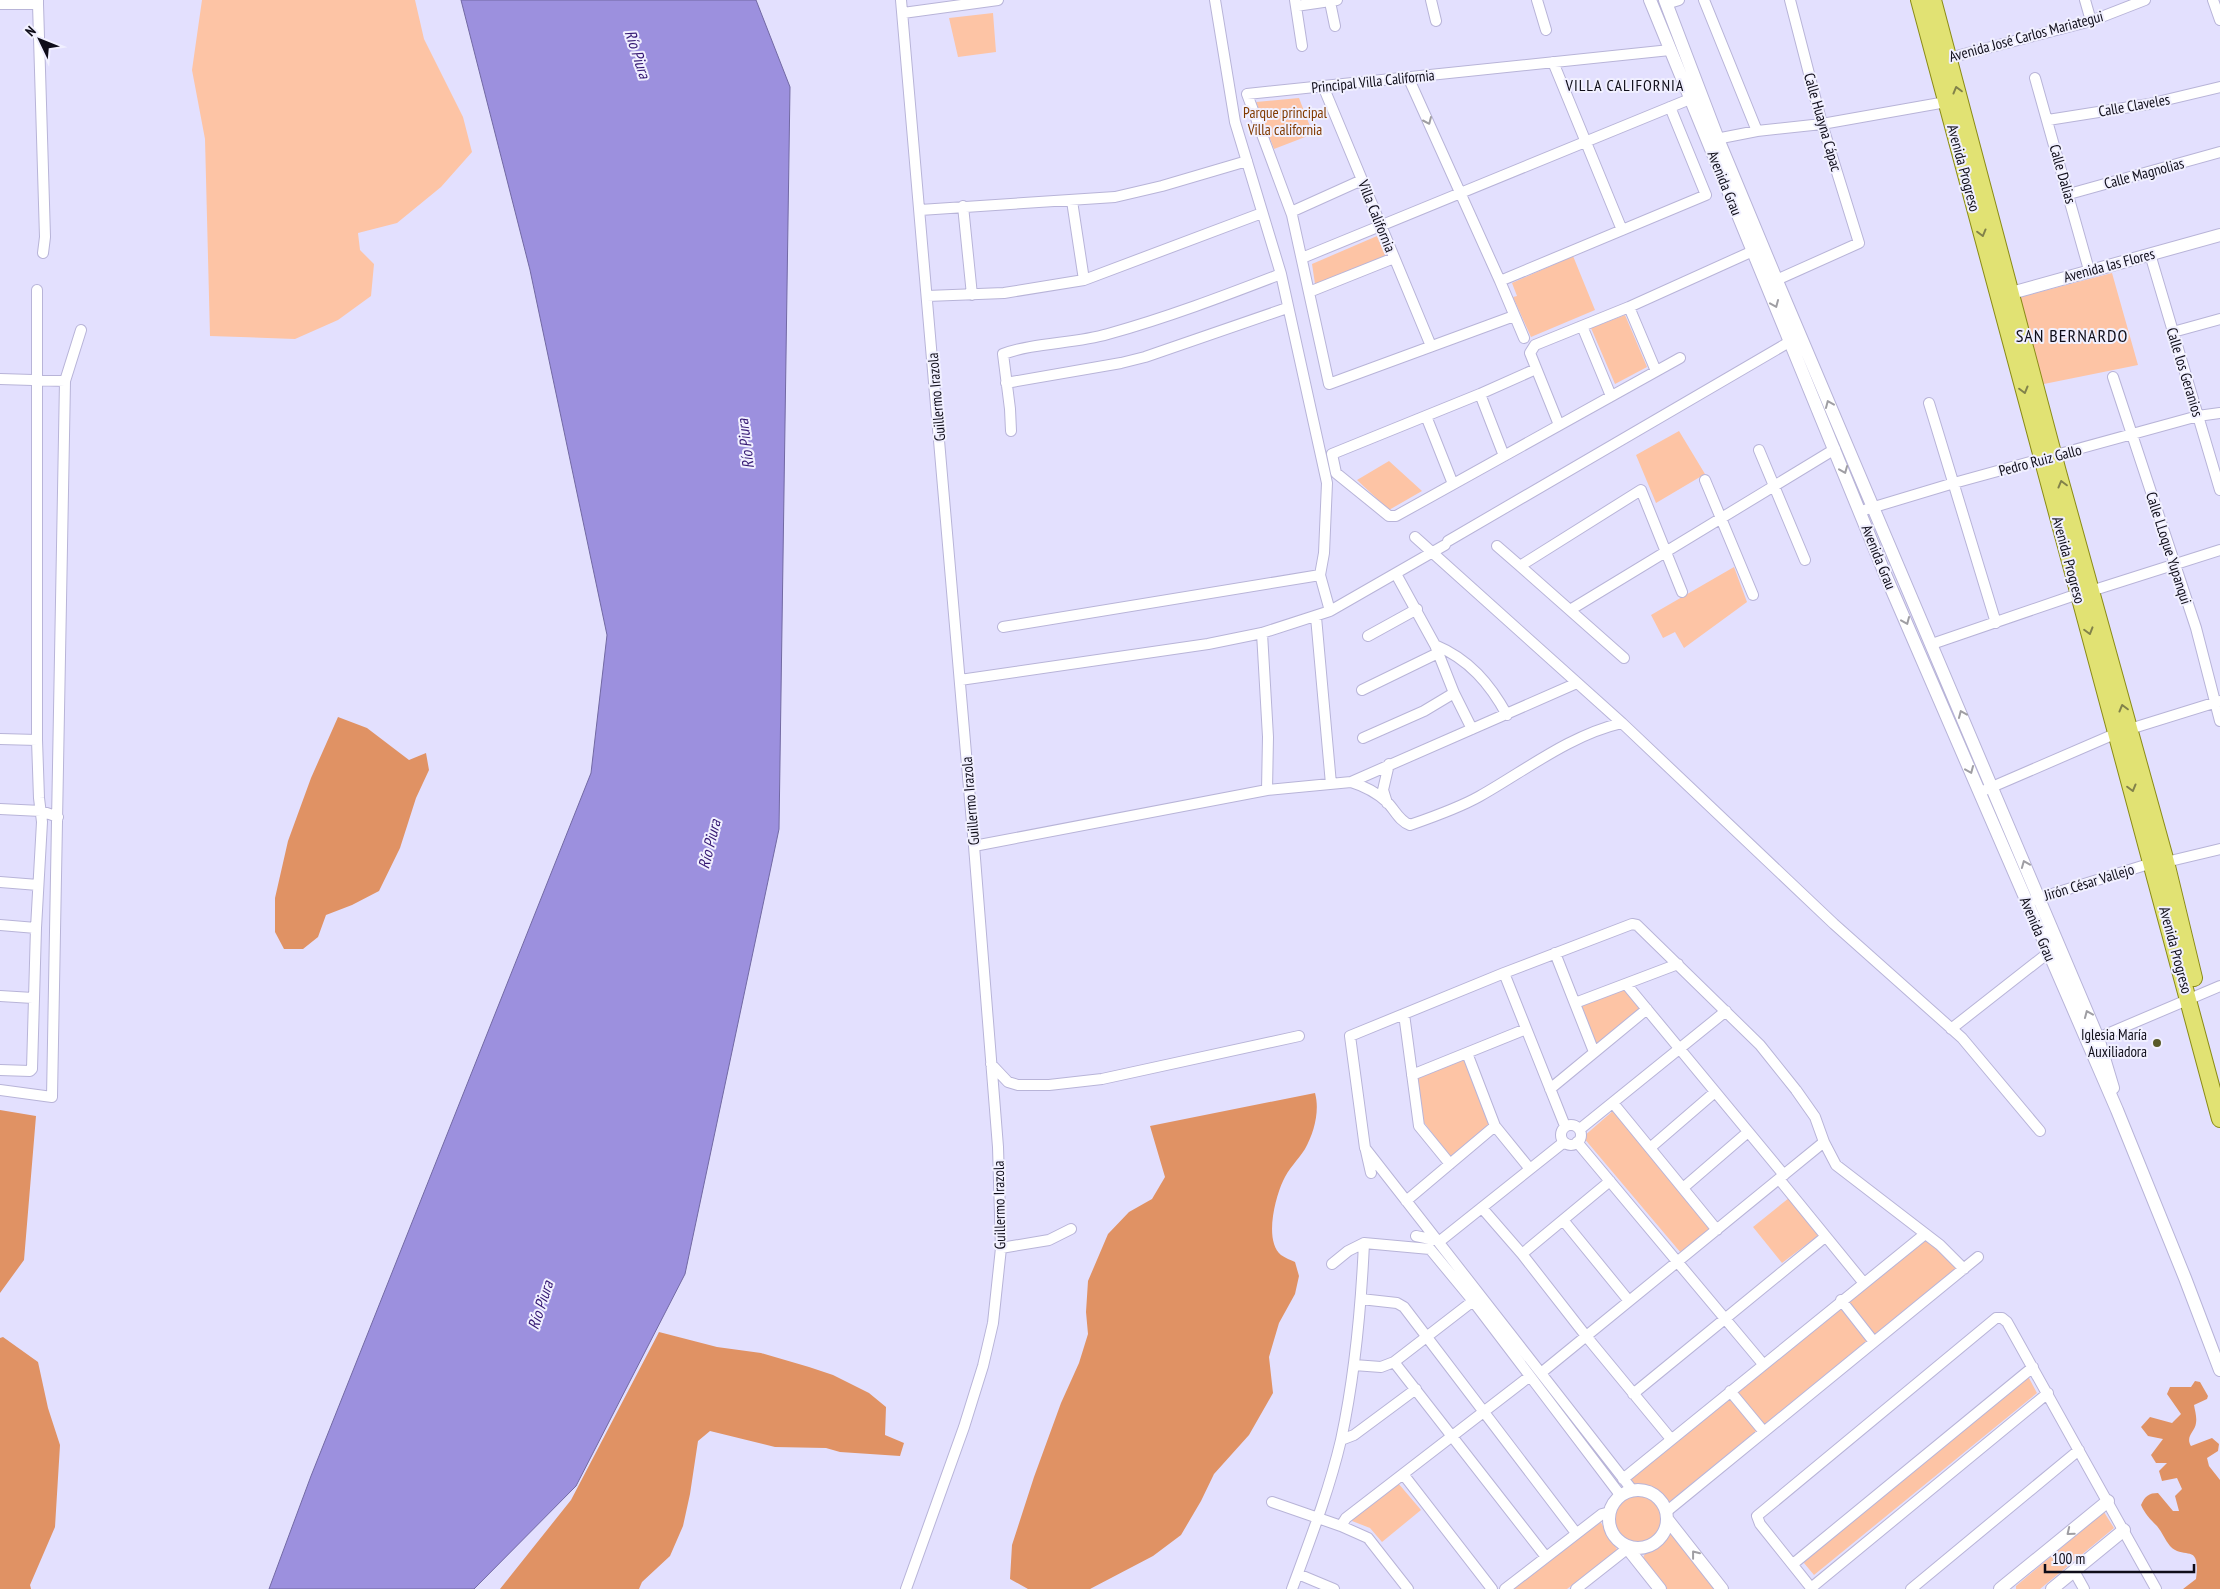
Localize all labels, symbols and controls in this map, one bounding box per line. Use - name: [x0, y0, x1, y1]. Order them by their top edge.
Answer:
- street label: Avenida José Carlos Mariategui: [1947, 6, 2105, 66]
- north arrow: [15, 15, 65, 65]
- text: N: [21, 22, 40, 40]
- water label: Río Piura: [621, 27, 656, 82]
- street label: Principal Villa California: [1310, 65, 1436, 97]
- street label: Calle Huayna Cápac: [1800, 70, 1846, 174]
- district label: VILLA CALIFORNIA: [1565, 75, 1684, 95]
- one-way arrow: [1952, 86, 1963, 95]
- street label: Calle Claveles: [2097, 89, 2171, 121]
- park label: Parque principal Villa california: [1243, 103, 1327, 139]
- one-way arrow: [1422, 116, 1432, 125]
- street label: Avenida Progreso: [1943, 122, 1985, 214]
- street label: Calle Dalias: [2045, 142, 2081, 206]
- street label: Avenida Grau: [1703, 148, 1747, 218]
- street label: Calle Magnolias: [2102, 153, 2186, 193]
- street label: Villa California: [1354, 176, 1400, 255]
- one-way arrow: [1976, 229, 1987, 237]
- street label: Avenida las Flores: [2061, 244, 2157, 286]
- one-way arrow: [1769, 299, 1780, 308]
- district label: SAN BERNARDO: [2016, 324, 2128, 347]
- street label: Calle los Geranios: [2162, 325, 2208, 419]
- street label: Guillermo Irazola: [923, 352, 949, 442]
- one-way arrow: [2018, 385, 2028, 394]
- one-way arrow: [1825, 400, 1836, 409]
- water label: Río Piura: [732, 416, 758, 470]
- street label: Pedro Ruiz Gallo: [1997, 440, 2083, 480]
- one-way arrow: [1838, 466, 1848, 474]
- one-way arrow: [2057, 480, 2067, 488]
- street label: Calle LLoque Yupanqui: [2142, 489, 2196, 607]
- street label: Avenida Progreso: [2048, 514, 2090, 606]
- street label: Avenida Grau: [1857, 522, 1901, 592]
- one-way arrow: [1899, 616, 1910, 625]
- one-way arrow: [2083, 627, 2093, 635]
- one-way arrow: [2119, 705, 2129, 713]
- one-way arrow: [1957, 710, 1968, 719]
- street label: Guillermo Irazola: [957, 756, 983, 846]
- one-way arrow: [1963, 765, 1974, 774]
- one-way arrow: [2126, 784, 2137, 792]
- water label: Río Piura: [693, 816, 725, 871]
- street label: Jirón César Vallejo: [2041, 859, 2136, 905]
- one-way arrow: [2021, 860, 2031, 869]
- street label: Avenida Grau: [2016, 894, 2060, 964]
- street label: Avenida Progreso: [2155, 904, 2197, 996]
- one-way arrow: [2083, 1010, 2093, 1018]
- place label: Iglesia María Auxiliadora: [2081, 1025, 2147, 1061]
- marker: Iglesia María Auxiliadora: [2151, 1037, 2163, 1049]
- street label: Guillermo Irazola: [989, 1161, 1009, 1249]
- water label: Río Piura: [523, 1277, 558, 1332]
- one-way arrow: [2067, 1526, 2076, 1534]
- scale bar: [2045, 1542, 2194, 1574]
- text: 100 m: [2052, 1549, 2085, 1568]
- one-way arrow: [1692, 1551, 1700, 1560]

